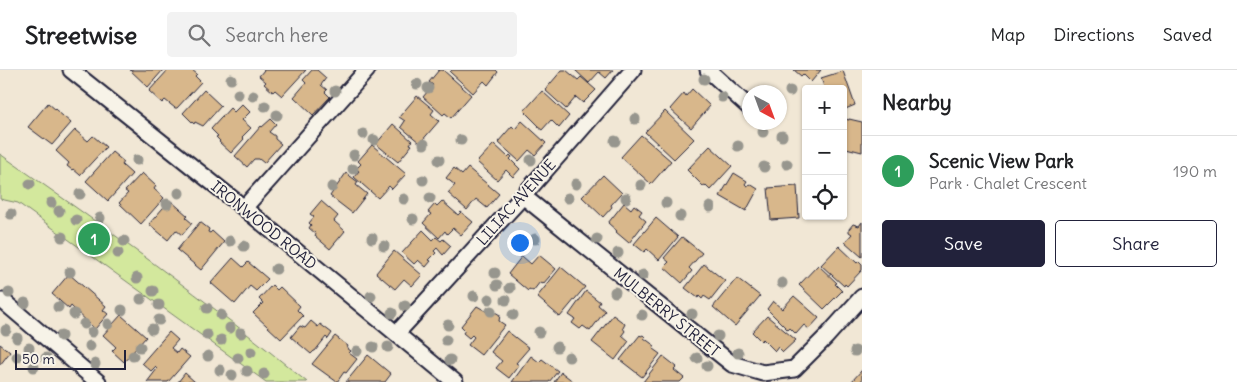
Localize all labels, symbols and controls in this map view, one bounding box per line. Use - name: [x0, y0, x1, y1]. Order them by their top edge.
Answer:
- search box: [167, 12, 517, 57]
- text: Streetwise: [25, 20, 137, 50]
- icon: search: [185, 21, 213, 49]
- text: Search here: [225, 23, 328, 47]
- text: Map: [990, 23, 1025, 46]
- text: Directions: [1053, 23, 1135, 46]
- text: Saved: [1163, 23, 1212, 46]
- north arrow: [742, 85, 787, 130]
- map controls: [802, 85, 847, 220]
- button: +: [802, 85, 847, 130]
- text: Nearby: [882, 89, 952, 116]
- button: −: [802, 130, 847, 175]
- text: Scenic View Park: [929, 149, 1074, 173]
- street label: LILIAC AVENUE: [472, 155, 560, 249]
- text: 1: [895, 161, 901, 181]
- text: 190 m: [1173, 161, 1217, 181]
- text: Park · Chalet Crescent: [929, 173, 1087, 193]
- button: locate: [802, 175, 847, 220]
- street label: IRONWOOD ROAD: [207, 177, 321, 273]
- pin: 1: [78, 220, 110, 258]
- button: Save: [882, 220, 1045, 267]
- button: Share: [1055, 220, 1217, 267]
- your location: [507, 230, 533, 256]
- street label: MULBERRY STREET: [610, 263, 724, 361]
- scale bar: [15, 347, 126, 370]
- text: 50 m: [22, 350, 55, 368]

